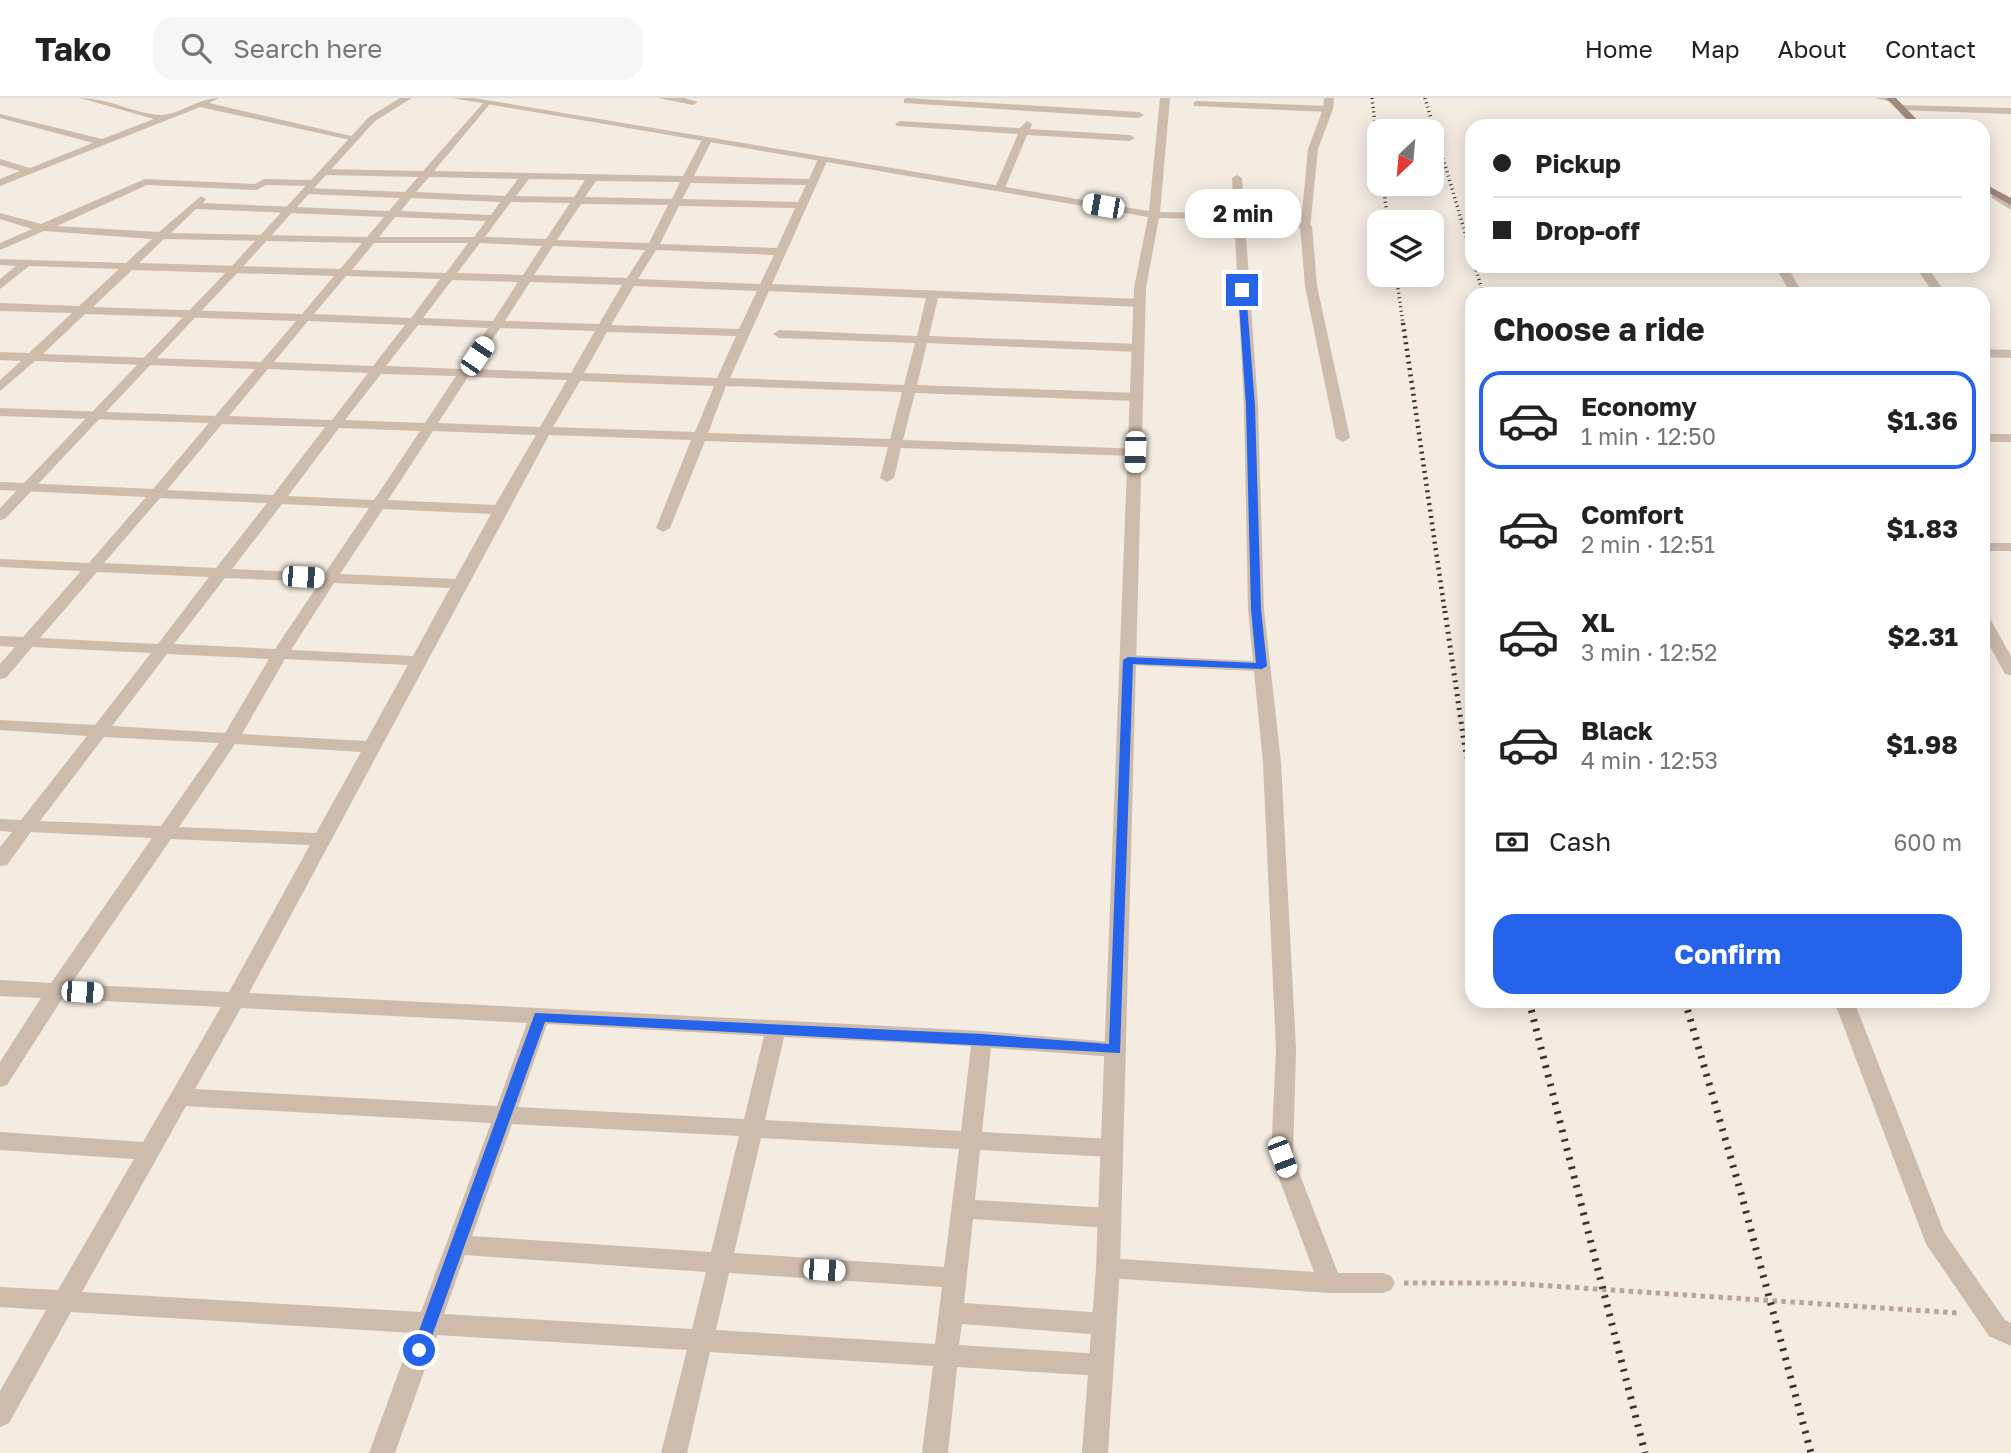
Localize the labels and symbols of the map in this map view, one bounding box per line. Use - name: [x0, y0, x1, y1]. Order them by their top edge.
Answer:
- north arrow: [1367, 119, 1444, 196]
- callout: 2 min: [1184, 188, 1300, 238]
- car: [1081, 192, 1126, 220]
- route end: [1226, 274, 1258, 306]
- car: [457, 333, 498, 379]
- car: [1124, 431, 1147, 473]
- car: [282, 565, 325, 589]
- car: [61, 980, 104, 1004]
- car: [1265, 1134, 1300, 1180]
- car: [803, 1258, 846, 1282]
- route start: [403, 1334, 435, 1366]

